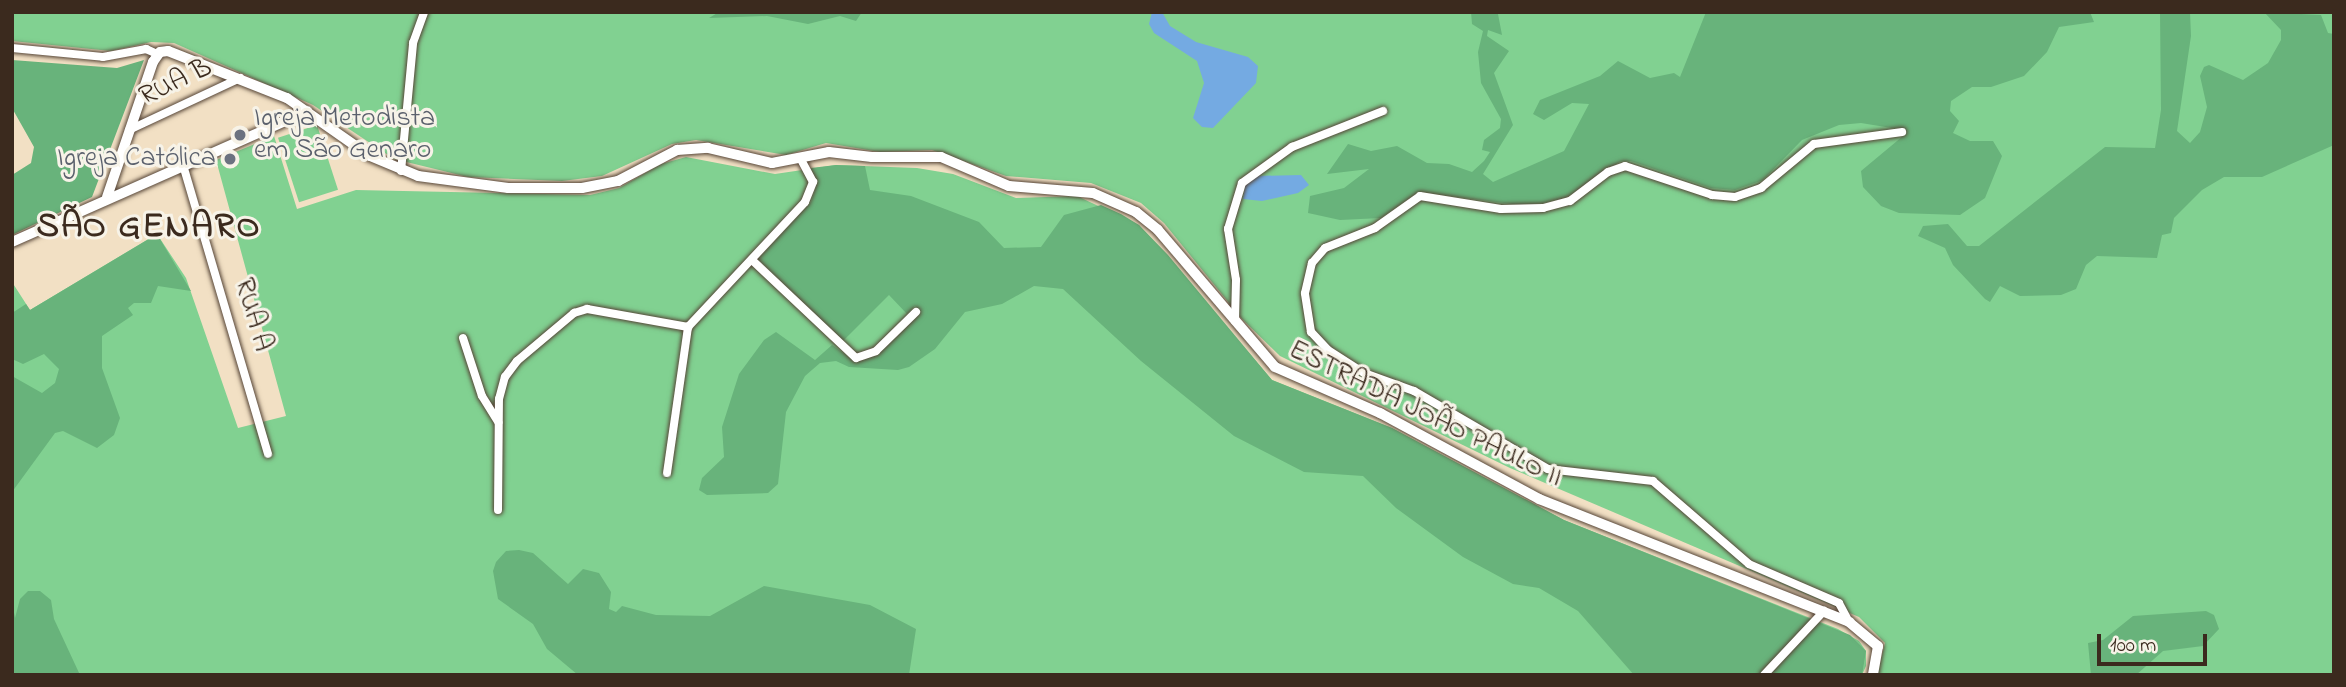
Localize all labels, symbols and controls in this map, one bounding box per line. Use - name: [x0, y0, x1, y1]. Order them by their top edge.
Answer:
- street label: RUA B: [134, 52, 218, 114]
- place label: Igreja Metodista em São Genaro: [254, 102, 435, 168]
- marker: Igreja Metodista em São Genaro: [232, 127, 248, 143]
- place label: Igreja Católica: [57, 142, 216, 176]
- marker: Igreja Católica: [222, 151, 238, 167]
- district label: SÃO GENARO: [38, 207, 260, 249]
- street label: RUA A: [226, 274, 278, 356]
- street label: ESTRADA JOÃO PAULO II: [1283, 334, 1567, 496]
- scale bar: [2101, 620, 2211, 664]
- text: 100 m: [2110, 631, 2156, 661]

